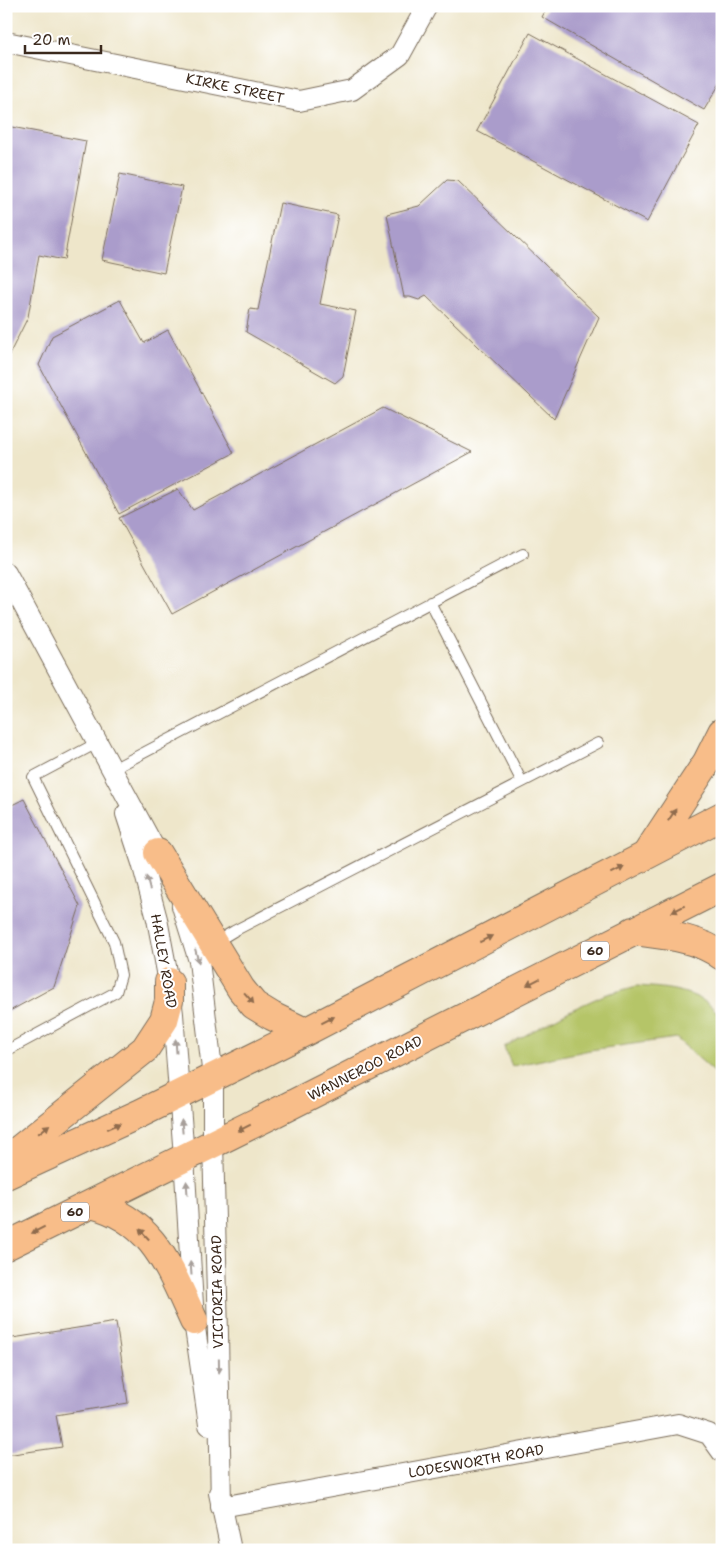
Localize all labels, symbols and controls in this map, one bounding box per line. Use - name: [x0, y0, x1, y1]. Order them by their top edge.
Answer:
- scale bar: [25, 22, 101, 54]
- text: 20 m: [32, 30, 71, 50]
- street label: KIRKE STREET: [184, 69, 286, 107]
- one-way arrow: [668, 808, 677, 822]
- one-way arrow: [610, 866, 625, 874]
- one-way arrow: [143, 875, 151, 890]
- one-way arrow: [671, 905, 685, 913]
- street label: HALLEY ROAD: [147, 912, 181, 1010]
- one-way arrow: [478, 935, 493, 943]
- road number: 60: [581, 941, 609, 960]
- one-way arrow: [193, 949, 201, 964]
- one-way arrow: [526, 978, 540, 986]
- one-way arrow: [243, 992, 255, 1004]
- one-way arrow: [321, 1016, 336, 1024]
- street label: WANNEROO ROAD: [305, 1031, 425, 1105]
- one-way arrow: [171, 1037, 179, 1053]
- one-way arrow: [178, 1118, 186, 1134]
- one-way arrow: [107, 1122, 121, 1130]
- one-way arrow: [38, 1124, 51, 1135]
- one-way arrow: [237, 1124, 251, 1132]
- one-way arrow: [182, 1180, 190, 1196]
- road number: 60: [61, 1202, 89, 1222]
- one-way arrow: [31, 1227, 45, 1235]
- one-way arrow: [138, 1228, 150, 1240]
- street label: VICTORIA ROAD: [207, 1235, 227, 1349]
- one-way arrow: [186, 1260, 194, 1276]
- one-way arrow: [215, 1358, 223, 1374]
- street label: LODESWORTH ROAD: [407, 1440, 545, 1482]

